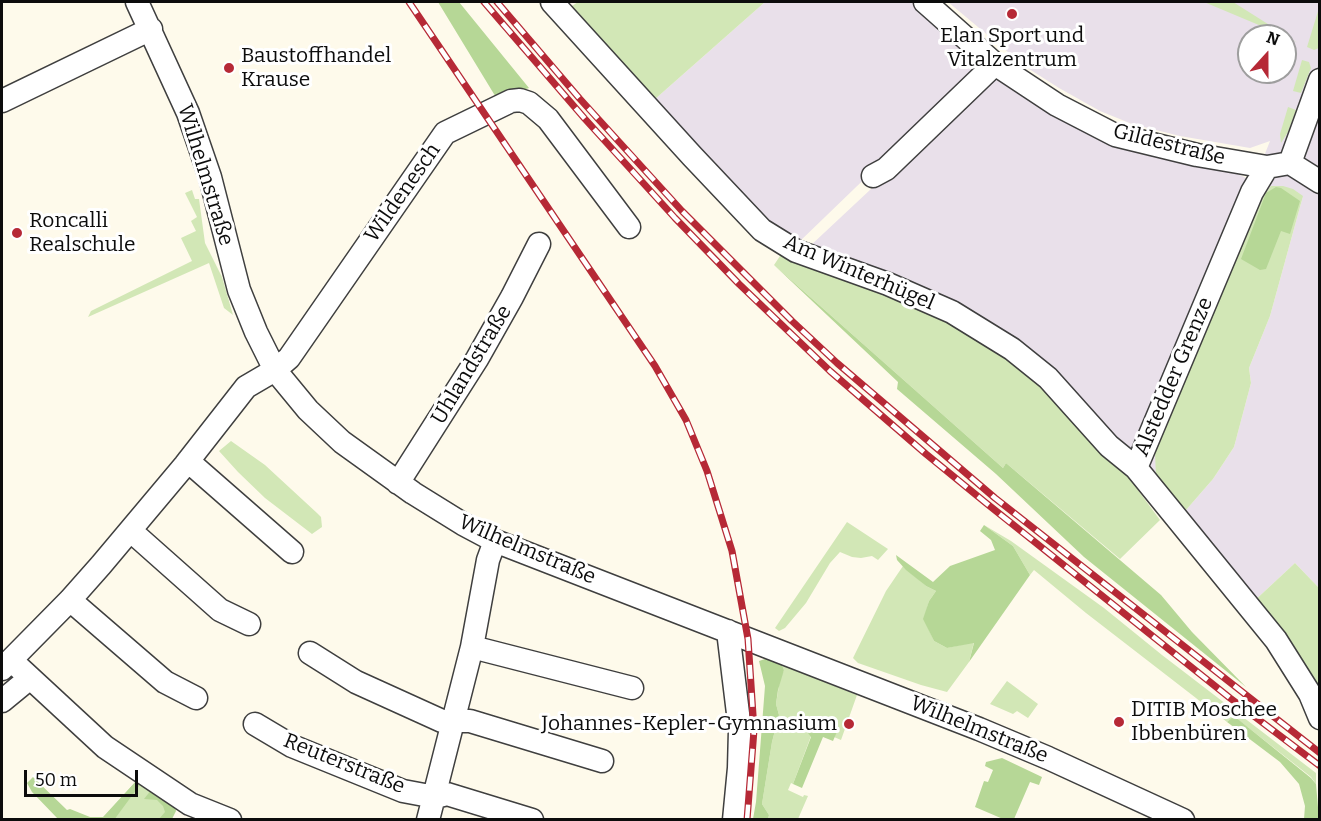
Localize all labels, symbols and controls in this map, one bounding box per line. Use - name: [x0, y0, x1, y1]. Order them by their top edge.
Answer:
- marker: Elan Sport und Vitalzentrum: [1005, 7, 1019, 21]
- place label: Elan Sport und Vitalzentrum: [940, 23, 1084, 73]
- north arrow: [1237, 24, 1297, 84]
- text: N: [1264, 28, 1282, 50]
- place label: Baustoffhandel Krause: [241, 43, 391, 93]
- marker: Baustoffhandel Krause: [222, 61, 236, 75]
- street label: Wilhelmstraße: [172, 101, 238, 249]
- street label: Gildestraße: [1110, 119, 1228, 171]
- street label: Wildenesch: [360, 139, 446, 247]
- place label: Roncalli Realschule: [29, 208, 135, 258]
- marker: Roncalli Realschule: [10, 226, 24, 240]
- street label: Am Winterhügel: [780, 230, 938, 316]
- street label: Alstedder Grenze: [1129, 294, 1219, 460]
- street label: Uhlandstraße: [427, 301, 517, 429]
- street label: Wilhelmstraße: [455, 510, 599, 590]
- street label: Wilhelmstraße: [907, 691, 1051, 769]
- place label: DITIB Moschee Ibbenbüren: [1131, 697, 1277, 747]
- place label: Johannes-Kepler-Gymnasium: [541, 711, 837, 737]
- marker: DITIB Moschee Ibbenbüren: [1112, 715, 1126, 729]
- marker: Johannes-Kepler-Gymnasium: [842, 717, 856, 731]
- street label: Reuterstraße: [280, 728, 408, 800]
- scale bar: [27, 758, 141, 796]
- text: 50 m: [35, 769, 77, 791]

